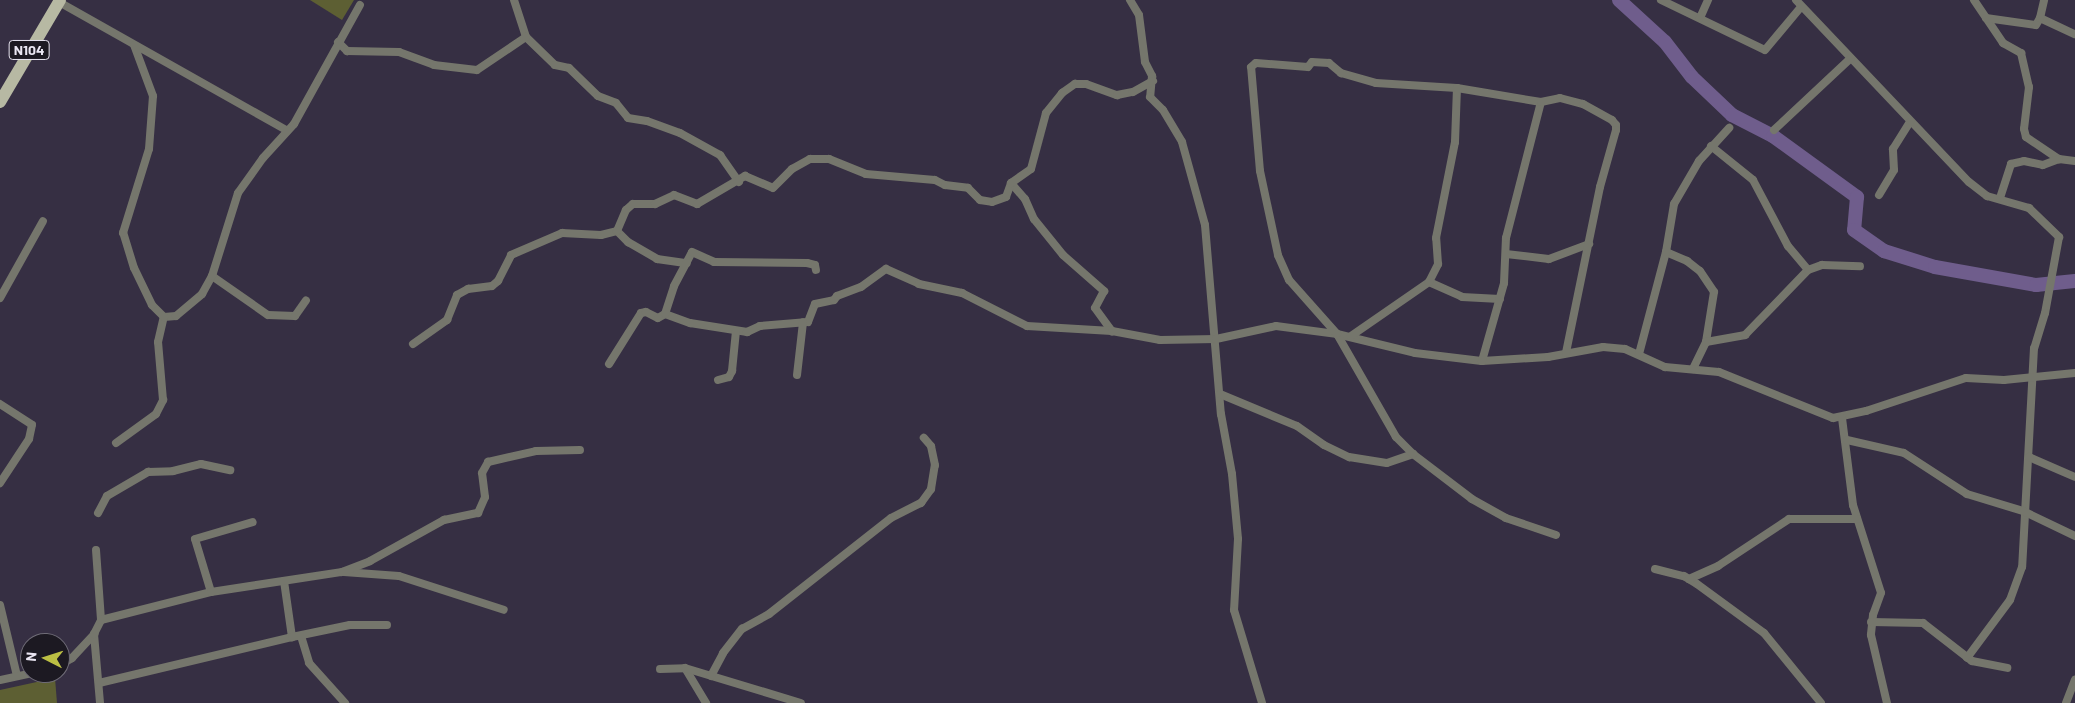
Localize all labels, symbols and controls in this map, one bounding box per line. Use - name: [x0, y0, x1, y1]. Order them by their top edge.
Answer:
- road number: N104: [8, 38, 50, 62]
- north arrow: [20, 633, 70, 683]
- text: N: [22, 651, 39, 662]

